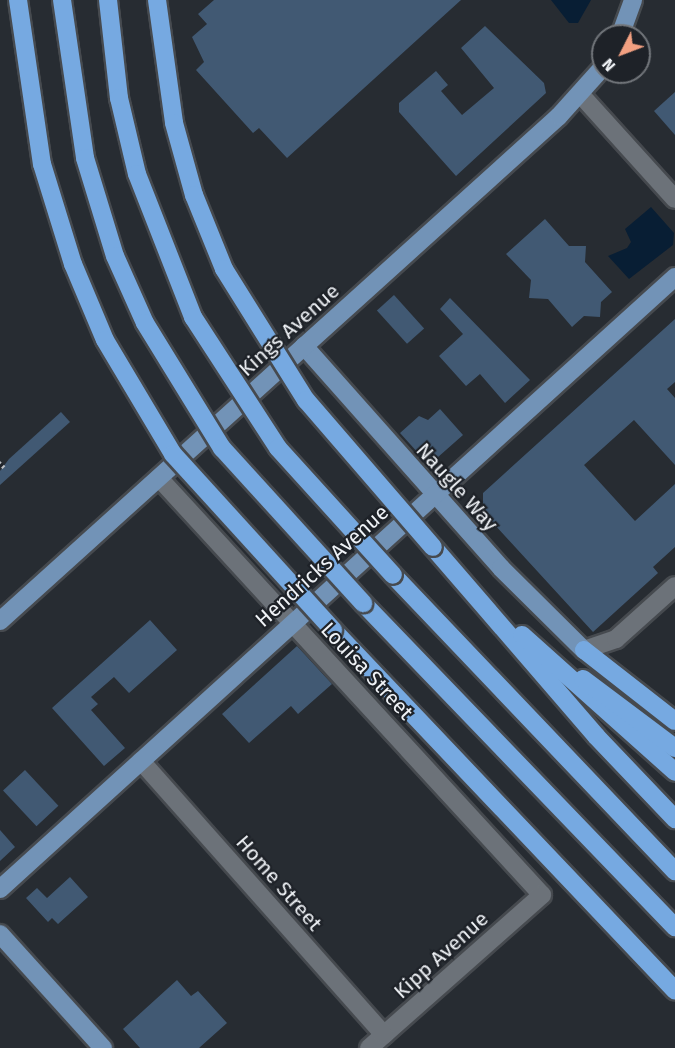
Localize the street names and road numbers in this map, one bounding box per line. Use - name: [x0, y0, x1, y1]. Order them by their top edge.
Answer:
- street label: Kings Avenue: [234, 278, 344, 382]
- street label: Naugle Way: [411, 438, 503, 536]
- street label: Hendricks Avenue: [250, 500, 394, 632]
- street label: Louisa Street: [316, 617, 418, 725]
- street label: Home Street: [231, 830, 327, 936]
- street label: Kipp Avenue: [389, 906, 493, 1004]

